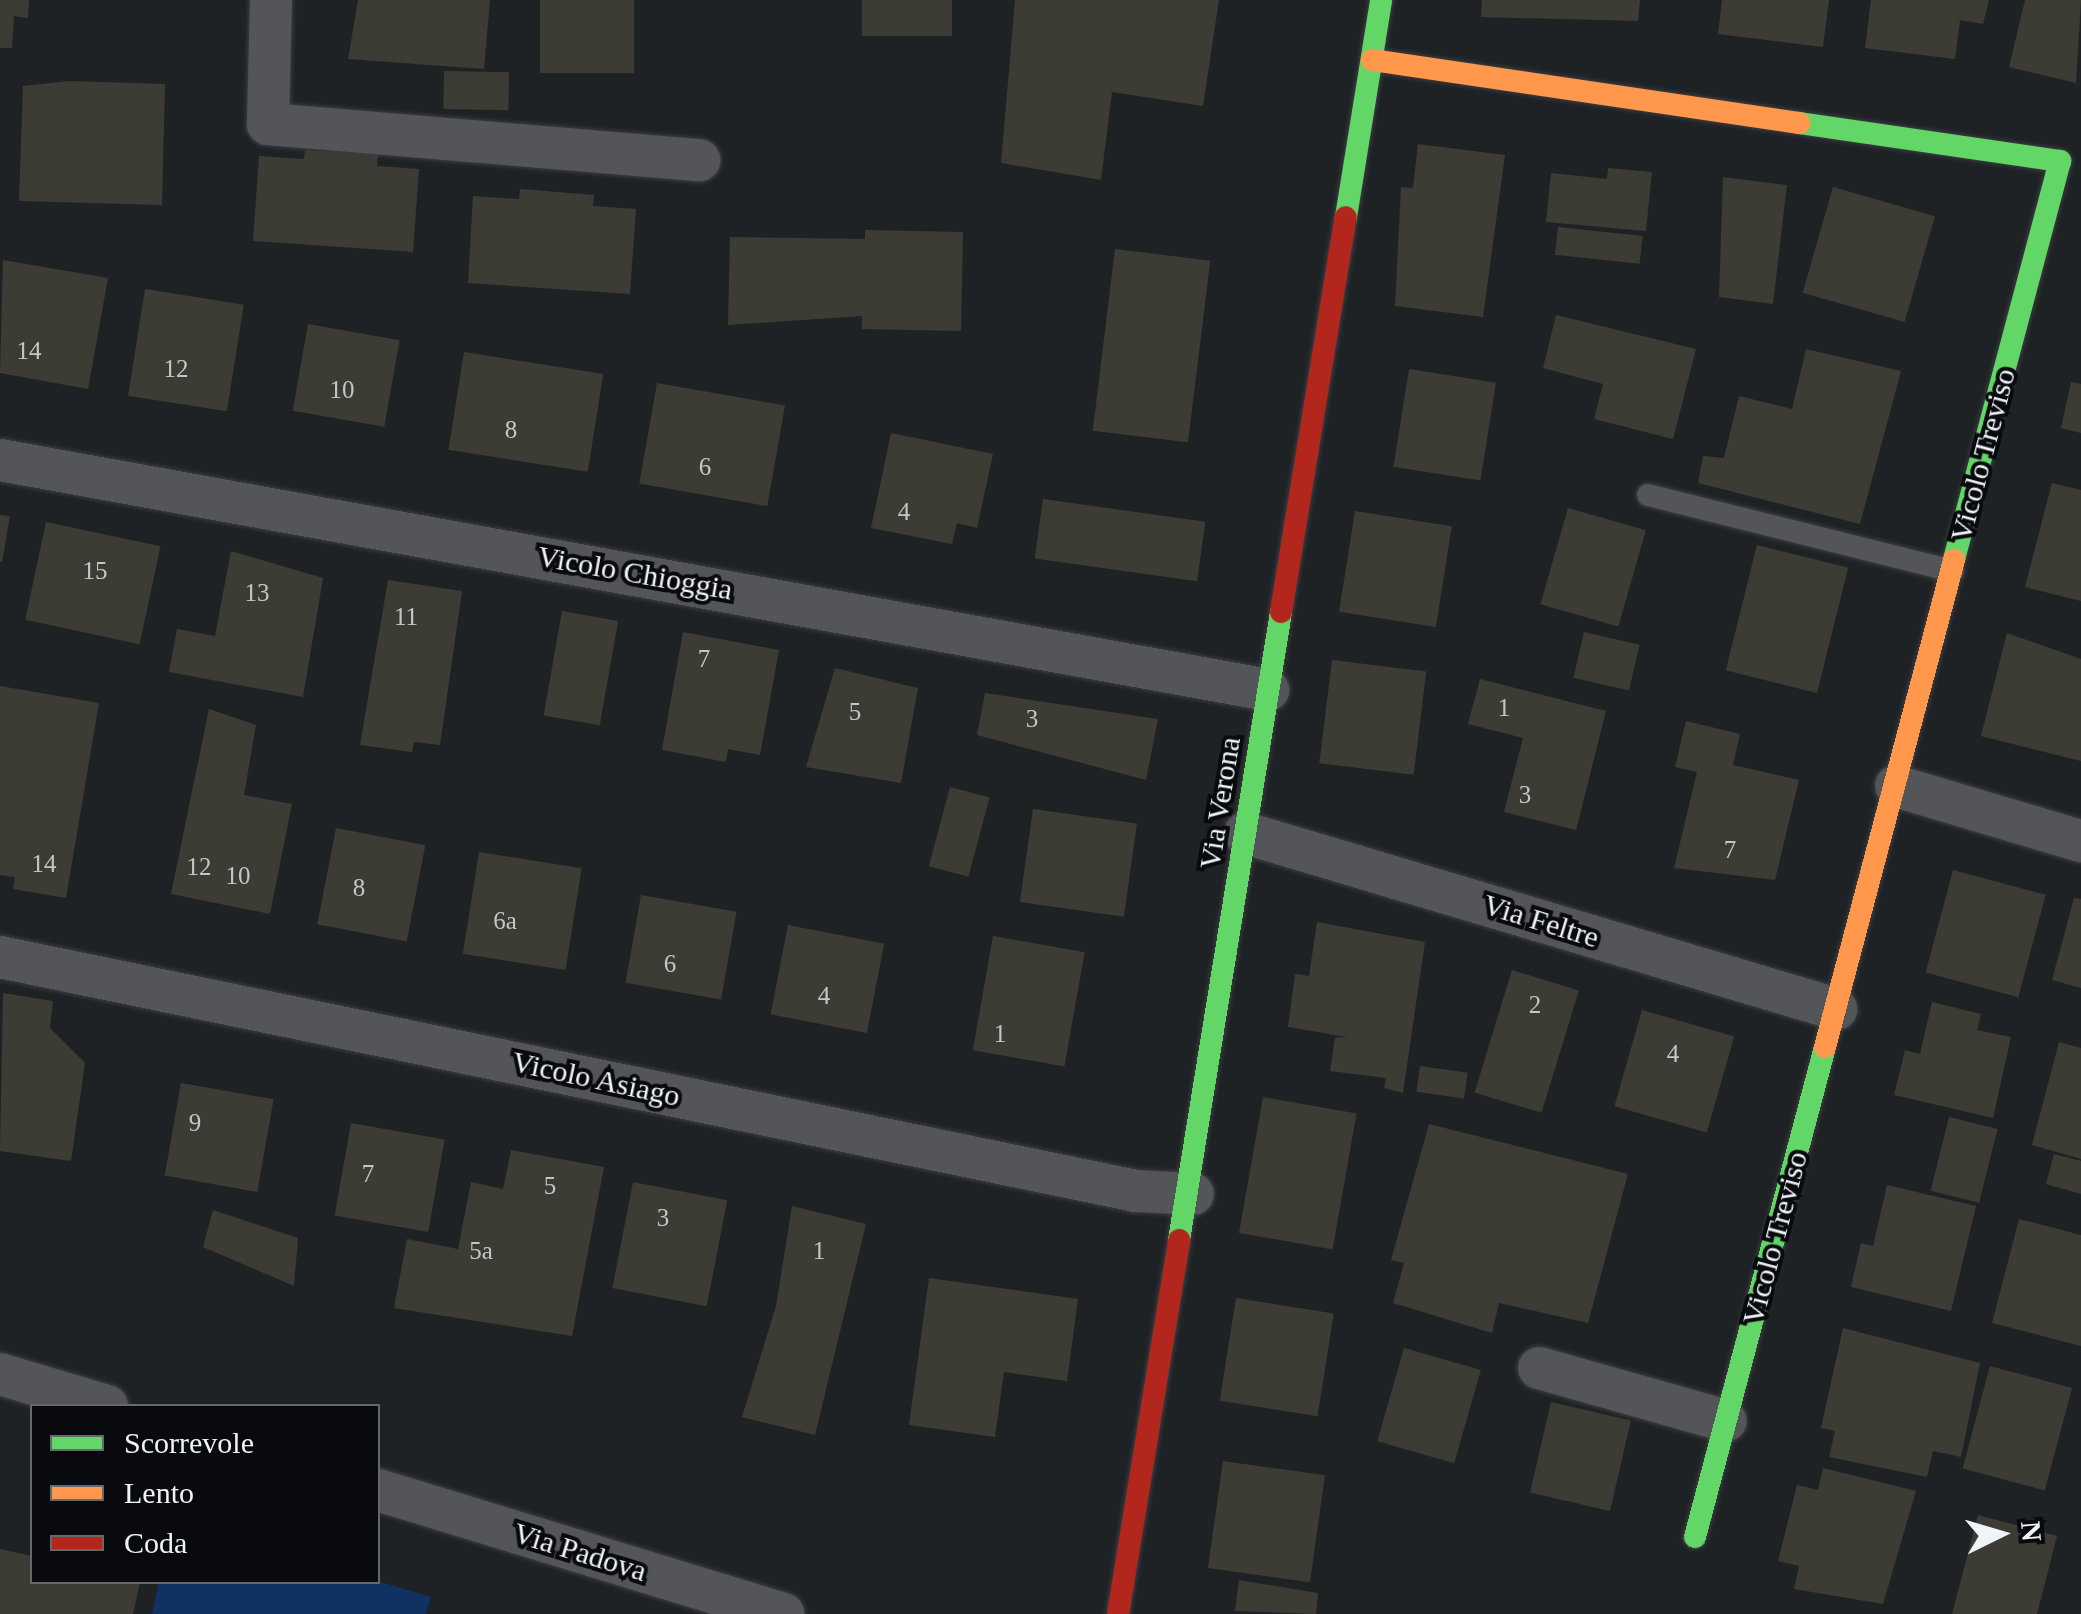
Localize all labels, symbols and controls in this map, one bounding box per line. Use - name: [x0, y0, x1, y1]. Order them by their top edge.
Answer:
- house number: 14: [16, 336, 42, 366]
- house number: 12: [164, 354, 188, 384]
- street label: Vicolo Treviso: [1943, 364, 2023, 546]
- house number: 10: [330, 375, 354, 405]
- house number: 8: [505, 415, 517, 445]
- house number: 6: [699, 452, 711, 482]
- house number: 4: [898, 497, 910, 527]
- street label: Vicolo Chioggia: [535, 538, 735, 608]
- house number: 15: [82, 556, 108, 586]
- house number: 13: [244, 578, 270, 608]
- house number: 11: [394, 602, 418, 632]
- house number: 7: [698, 644, 710, 674]
- house number: 1: [1498, 693, 1510, 723]
- house number: 5: [849, 697, 861, 727]
- house number: 3: [1026, 704, 1038, 734]
- street label: Via Verona: [1192, 734, 1248, 872]
- house number: 3: [1519, 780, 1531, 810]
- house number: 7: [1724, 835, 1736, 865]
- house number: 14: [32, 849, 56, 879]
- house number: 12: [186, 852, 212, 882]
- house number: 10: [226, 861, 250, 891]
- house number: 8: [353, 873, 365, 903]
- street label: Via Feltre: [1479, 886, 1603, 956]
- house number: 6a: [493, 906, 517, 936]
- house number: 6: [664, 949, 676, 979]
- house number: 4: [818, 981, 830, 1011]
- house number: 2: [1529, 990, 1541, 1020]
- house number: 1: [994, 1019, 1006, 1049]
- house number: 4: [1667, 1039, 1679, 1069]
- street label: Vicolo Asiago: [508, 1043, 684, 1115]
- house number: 9: [189, 1108, 201, 1138]
- street label: Vicolo Treviso: [1735, 1147, 1815, 1329]
- house number: 7: [362, 1159, 374, 1189]
- house number: 5: [544, 1171, 556, 1201]
- house number: 3: [657, 1203, 669, 1233]
- house number: 5a: [469, 1236, 493, 1266]
- house number: 1: [813, 1236, 825, 1266]
- legend: [30, 1404, 380, 1584]
- text: Scorrevole: [124, 1426, 254, 1459]
- text: Lento: [124, 1476, 194, 1509]
- north arrow: [1951, 1484, 2051, 1584]
- street label: Via Padova: [509, 1515, 651, 1589]
- text: N: [2015, 1520, 2048, 1543]
- text: Coda: [124, 1526, 187, 1559]

